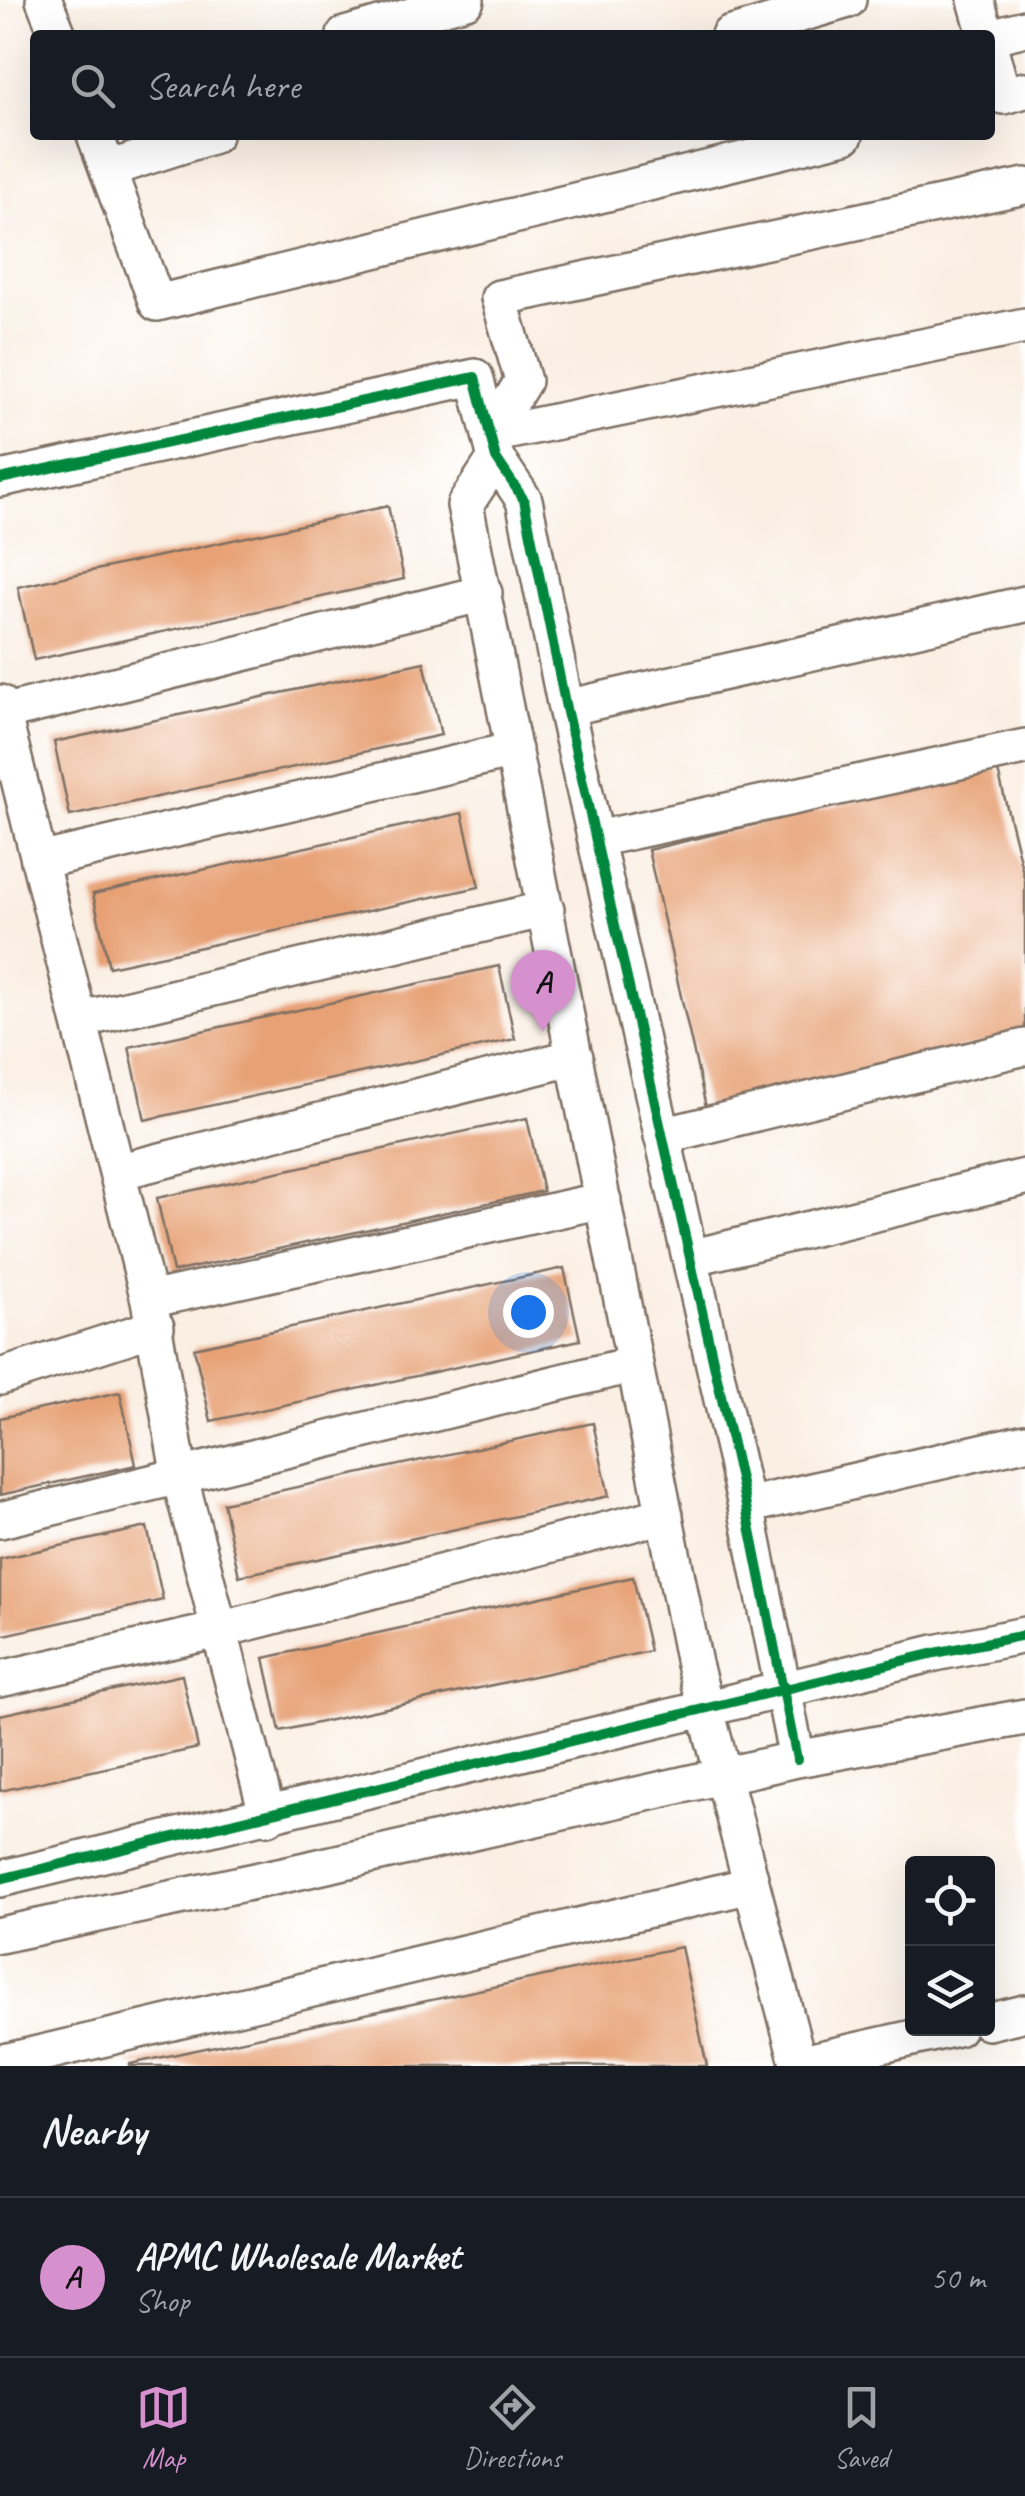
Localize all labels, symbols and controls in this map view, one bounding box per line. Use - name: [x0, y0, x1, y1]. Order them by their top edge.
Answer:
- search box: [30, 30, 995, 140]
- icon: search: [65, 58, 120, 113]
- text: Search here: [145, 62, 300, 109]
- pin: A: [510, 950, 576, 1032]
- your location: [503, 1287, 554, 1338]
- map controls: [905, 1856, 995, 2036]
- button: locate: [905, 1856, 995, 1946]
- button: layers: [905, 1946, 995, 2036]
- text: Nearby: [40, 2105, 146, 2158]
- text: APMC Wholesale Market: [135, 2233, 461, 2280]
- text: A: [64, 2257, 81, 2298]
- text: 50 m: [931, 2257, 985, 2298]
- text: Shop: [135, 2280, 189, 2321]
- tab: Map: [136, 2380, 191, 2475]
- tab: Directions: [464, 2380, 561, 2475]
- tab: Saved: [834, 2380, 889, 2475]

